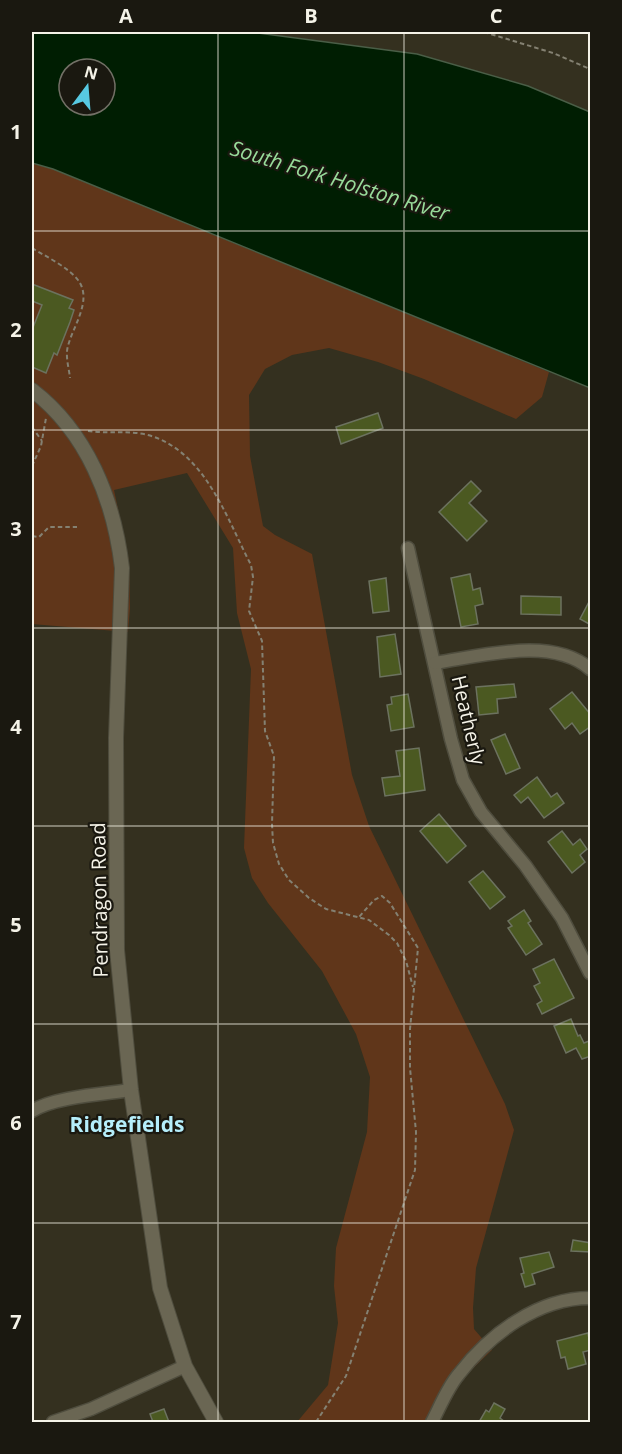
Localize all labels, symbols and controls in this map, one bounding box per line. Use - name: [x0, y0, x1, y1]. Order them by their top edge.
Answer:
- text: A: [119, 2, 133, 29]
- text: B: [304, 2, 318, 29]
- text: C: [490, 2, 503, 29]
- north arrow: [57, 57, 117, 117]
- text: N: [82, 60, 100, 85]
- text: 1: [10, 118, 22, 145]
- water label: South Fork Holston River: [227, 133, 453, 227]
- text: 2: [10, 316, 22, 343]
- text: 3: [10, 515, 22, 542]
- street label: Heatherly: [446, 673, 493, 768]
- text: 4: [10, 713, 22, 740]
- street label: Pendragon Road: [84, 822, 114, 978]
- text: 5: [10, 911, 22, 938]
- text: 6: [10, 1109, 22, 1136]
- district label: Ridgefields: [70, 1110, 184, 1138]
- text: 7: [10, 1308, 22, 1335]

